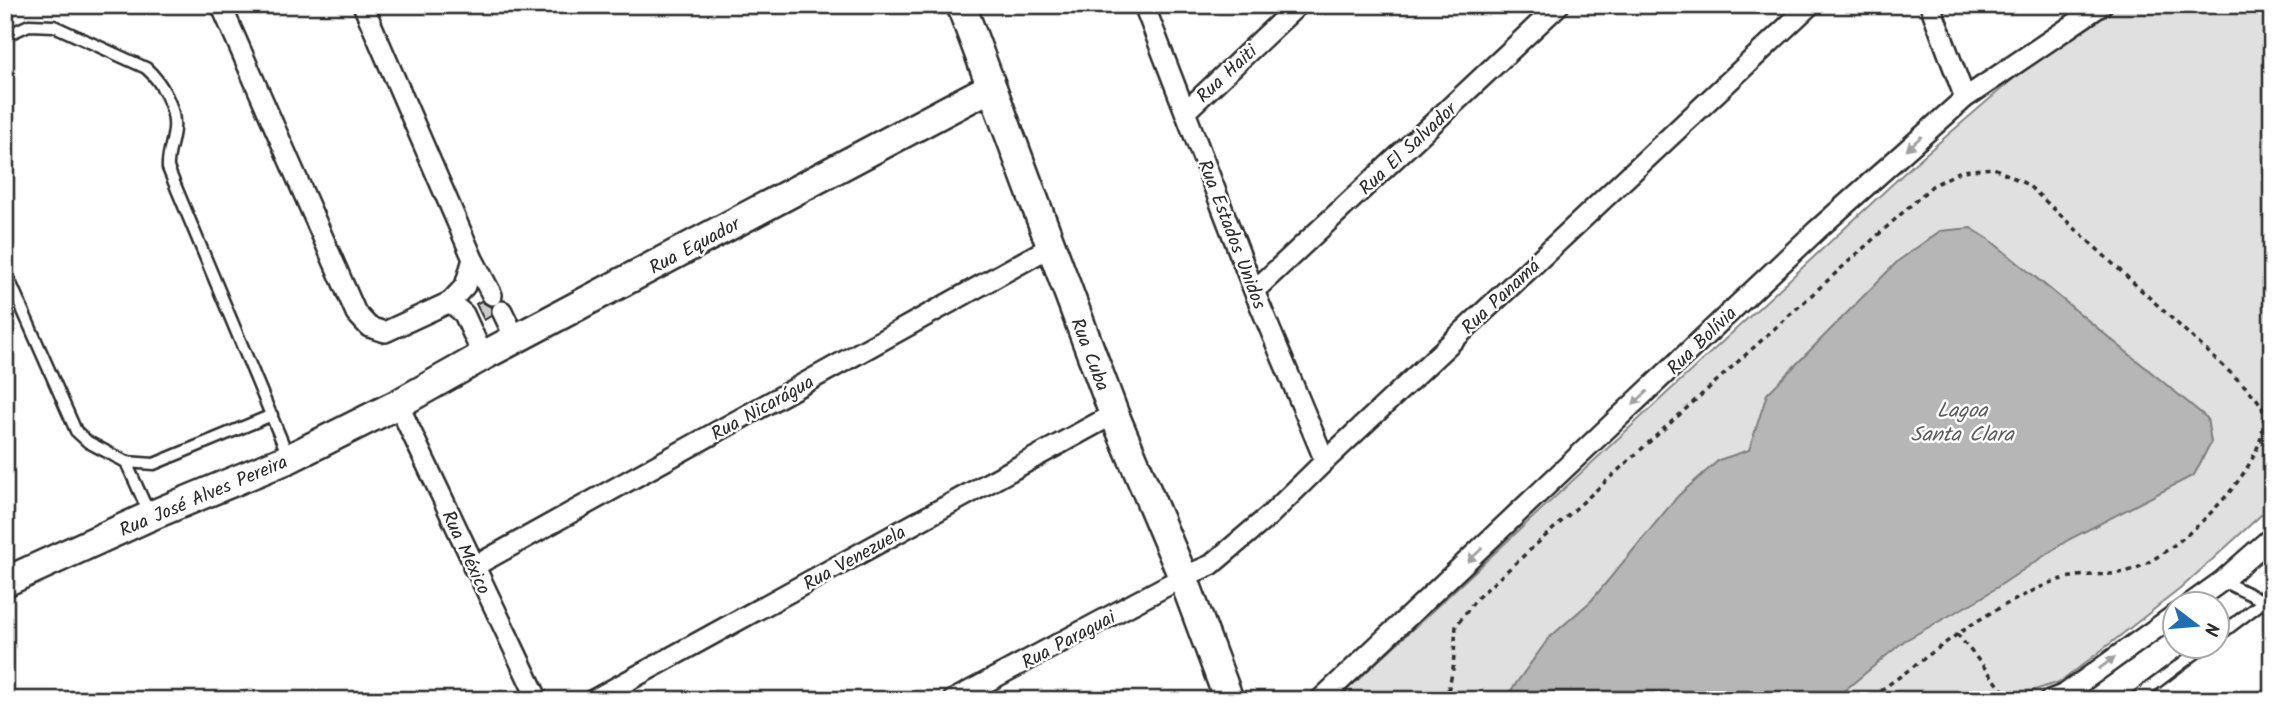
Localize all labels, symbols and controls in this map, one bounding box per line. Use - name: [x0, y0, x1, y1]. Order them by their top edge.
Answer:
- street label: Rua Haiti: [1190, 37, 1266, 111]
- street label: Rua El Salvador: [1352, 95, 1466, 203]
- one-way arrow: [1906, 135, 1923, 151]
- street label: Rua Estados Unidos: [1189, 155, 1273, 314]
- street label: Rua Equador: [644, 209, 747, 283]
- street label: Rua Panamá: [1455, 251, 1549, 342]
- street label: Rua Bolívia: [1660, 300, 1744, 383]
- street label: Rua Cuba: [1061, 314, 1117, 396]
- street label: Rua Nicarágua: [706, 368, 820, 449]
- one-way arrow: [1632, 390, 1649, 406]
- water label: Lagoa Santa Clara: [1911, 395, 2015, 452]
- street label: Rua José Alves Pereira: [115, 448, 293, 546]
- street label: Rua México: [433, 506, 498, 600]
- street label: Rua Venezuela: [798, 518, 912, 599]
- one-way arrow: [1467, 546, 1484, 562]
- north arrow: [2162, 590, 2232, 660]
- street label: Rua Paraguai: [1017, 603, 1123, 678]
- text: N: [2194, 619, 2226, 639]
- one-way arrow: [2098, 657, 2116, 671]

